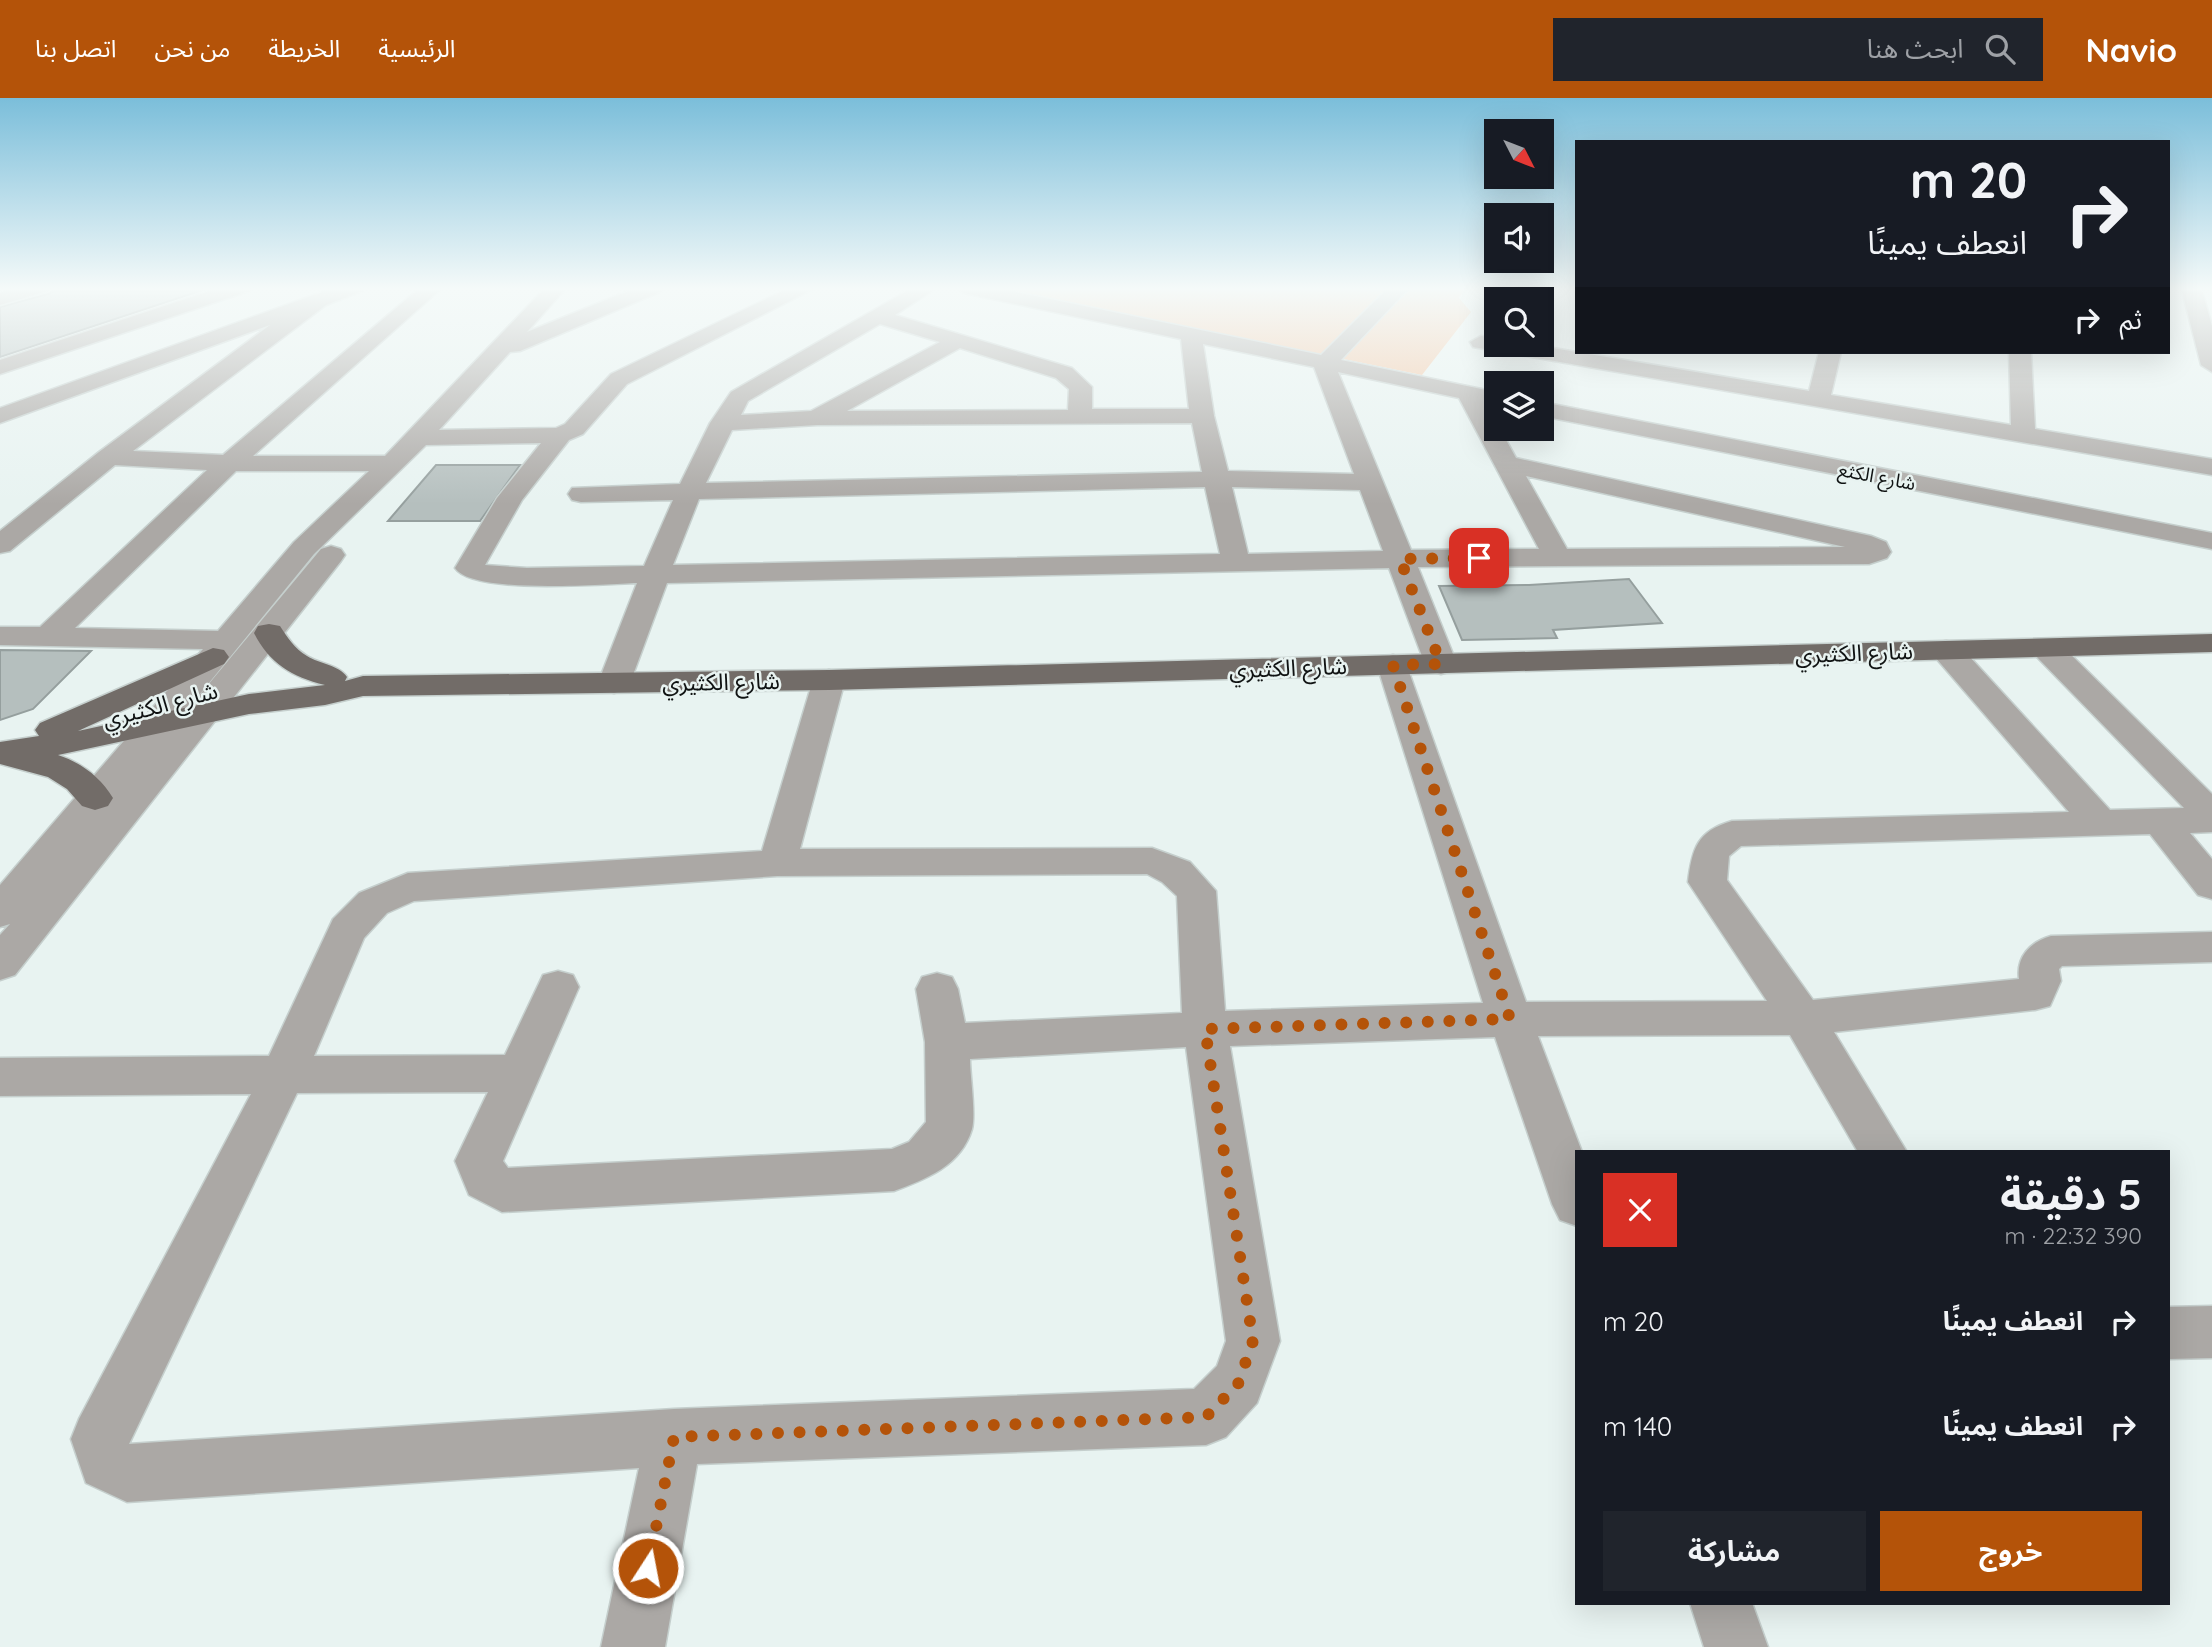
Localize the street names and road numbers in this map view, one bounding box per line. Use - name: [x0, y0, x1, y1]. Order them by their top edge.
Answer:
- street label: شارع الكثع: [1836, 457, 1918, 498]
- street label: شارع الكثيري: [1795, 636, 1914, 672]
- street label: شارع الكثيري: [1229, 651, 1348, 687]
- street label: شارع الكثيري: [662, 666, 780, 700]
- street label: شارع الكثيري: [99, 675, 221, 737]

